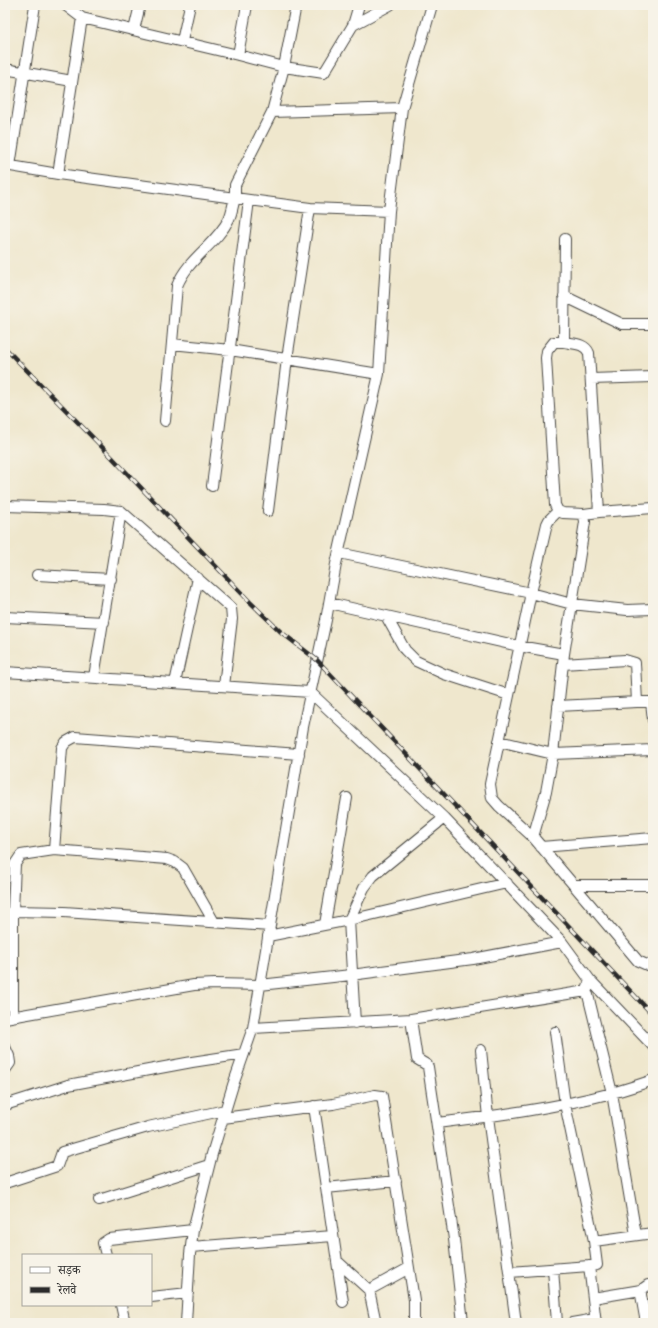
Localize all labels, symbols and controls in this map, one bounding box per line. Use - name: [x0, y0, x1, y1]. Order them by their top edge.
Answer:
- legend: [22, 1254, 152, 1306]
- text: सड़क: [57, 1262, 82, 1280]
- text: रेलवे: [56, 1282, 77, 1300]

